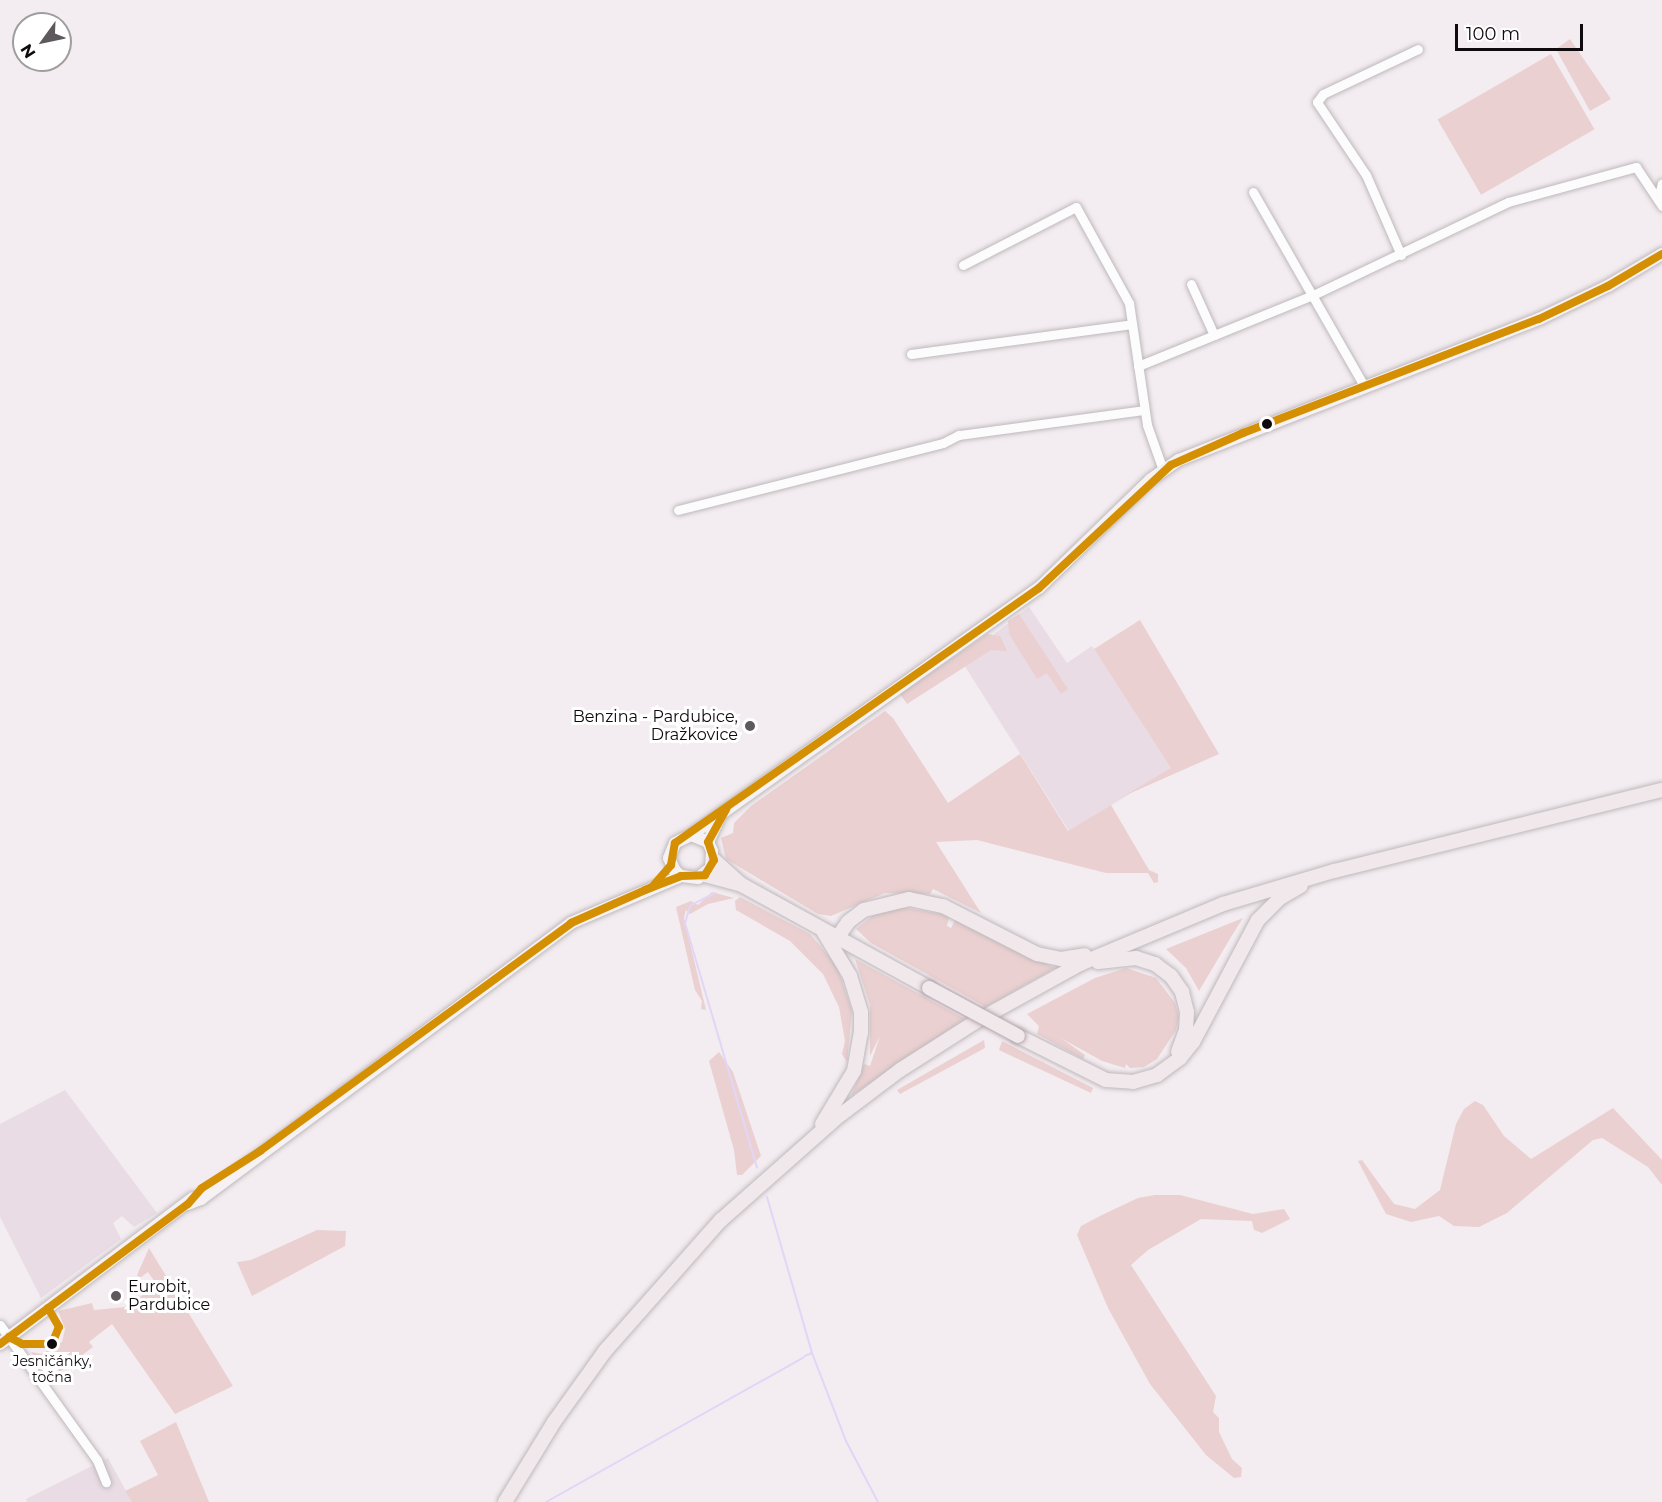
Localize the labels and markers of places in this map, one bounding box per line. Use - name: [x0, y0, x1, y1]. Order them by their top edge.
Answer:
- unlabelled marker: [1261, 418, 1273, 430]
- place label: Benzina - Pardubice, Dražkovice: [573, 707, 738, 745]
- marker: Benzina - Pardubice, Dražkovice: [743, 719, 757, 733]
- place label: Eurobit, Pardubice: [128, 1277, 210, 1315]
- marker: Eurobit, Pardubice: [109, 1289, 123, 1303]
- marker: Jesničánky, točna: [46, 1338, 58, 1350]
- place label: Jesničánky, točna: [12, 1353, 92, 1386]

